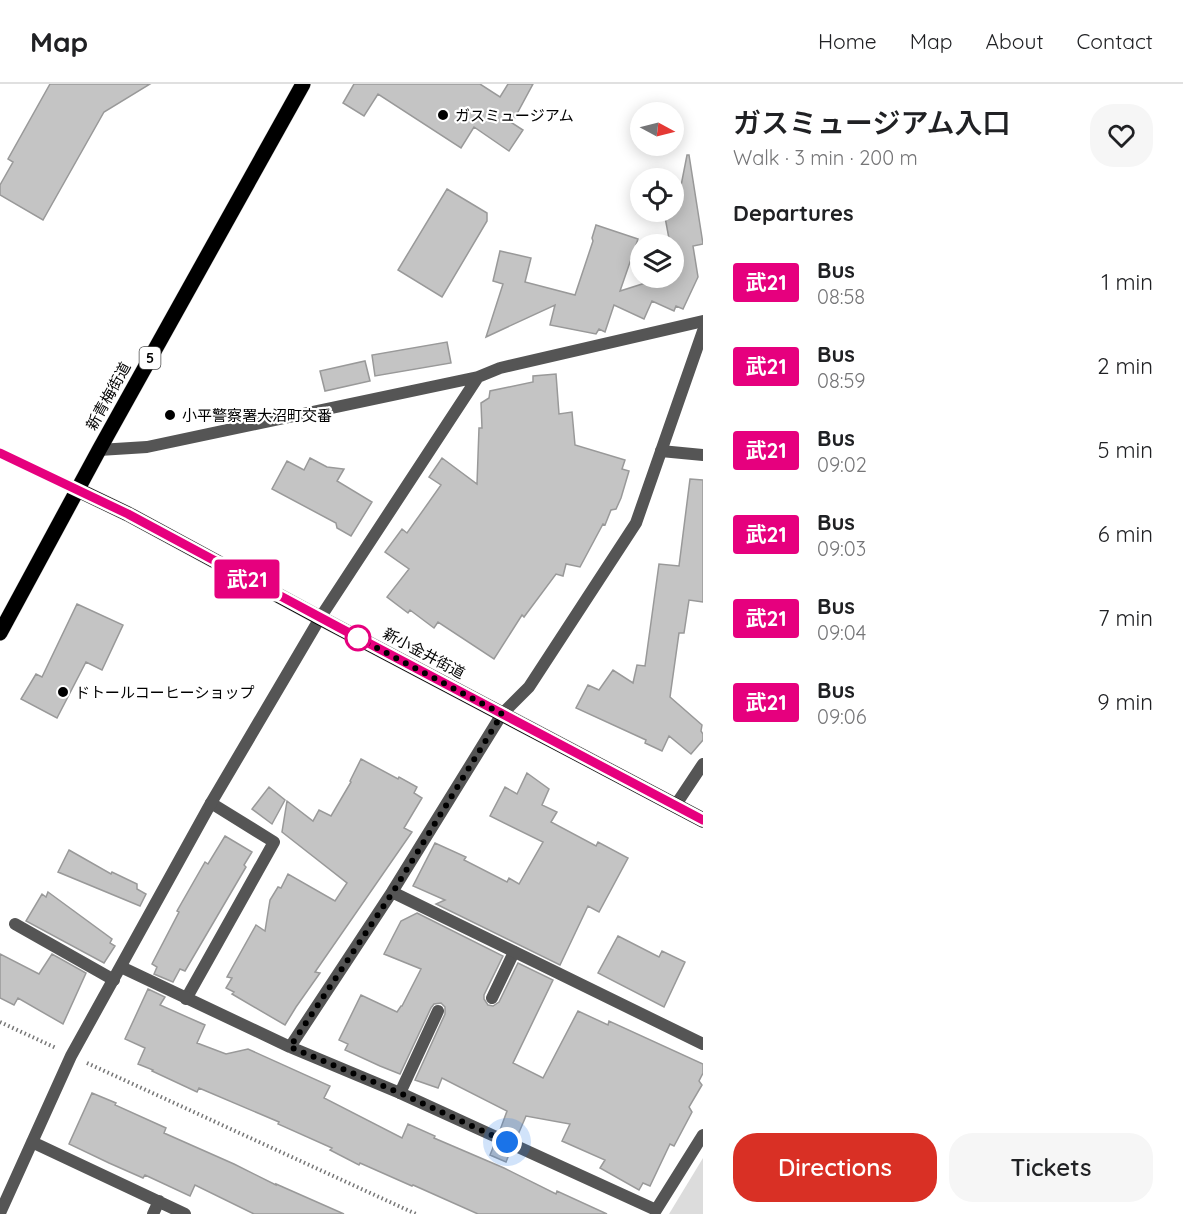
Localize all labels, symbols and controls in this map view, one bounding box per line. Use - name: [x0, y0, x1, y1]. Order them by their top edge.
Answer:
- text: Map: [30, 24, 88, 59]
- text: Home: [818, 28, 877, 54]
- text: Map: [910, 28, 953, 54]
- text: About: [986, 28, 1044, 54]
- text: Contact: [1077, 28, 1153, 54]
- north arrow: [630, 102, 684, 156]
- map controls: [630, 102, 684, 288]
- button: heart: [1090, 104, 1153, 167]
- text: ガスミュージアム入口: [733, 105, 1010, 140]
- place label: ガスミュージアム: [455, 106, 574, 125]
- marker: ガスミュージアム: [436, 108, 450, 122]
- text: Walk · 3 min · 200 m: [733, 145, 918, 170]
- button: locate: [630, 168, 684, 222]
- text: Departures: [733, 199, 854, 227]
- button: layers: [630, 234, 684, 288]
- text: Bus: [817, 256, 855, 284]
- text: 1 min: [1101, 268, 1153, 296]
- text: 武21: [745, 269, 787, 295]
- text: 08:58: [817, 284, 865, 309]
- text: Bus: [817, 340, 855, 368]
- road number: 5: [140, 347, 160, 369]
- text: 2 min: [1097, 352, 1153, 380]
- text: 武21: [745, 353, 787, 379]
- street label: 新青梅街道: [82, 359, 134, 433]
- text: 08:59: [817, 368, 866, 393]
- place label: 小平警察署大沼町交番: [182, 406, 332, 425]
- marker: 小平警察署大沼町交番: [163, 408, 177, 422]
- text: Bus: [817, 424, 855, 452]
- text: 5 min: [1098, 436, 1153, 464]
- text: 武21: [745, 437, 787, 463]
- text: 09:02: [817, 452, 867, 477]
- text: Bus: [817, 508, 855, 536]
- text: 6 min: [1098, 520, 1153, 548]
- text: 武21: [745, 521, 787, 547]
- text: 09:03: [817, 536, 866, 561]
- line badge: 武21: [212, 560, 282, 598]
- text: 武21: [226, 566, 268, 592]
- text: Bus: [817, 592, 855, 620]
- text: 7 min: [1098, 604, 1153, 632]
- text: 武21: [745, 605, 787, 631]
- text: 09:04: [817, 620, 866, 645]
- street label: 新小金井街道: [380, 623, 468, 683]
- unlabelled marker: [345, 625, 371, 651]
- text: Bus: [817, 676, 855, 704]
- place label: ドトールコーヒーショップ: [75, 683, 254, 702]
- marker: ドトールコーヒーショップ: [56, 685, 70, 699]
- text: 9 min: [1097, 688, 1153, 716]
- text: 武21: [745, 689, 787, 715]
- text: 09:06: [817, 704, 866, 729]
- your location: [492, 1127, 522, 1157]
- button: Directions: [733, 1133, 937, 1202]
- button: Tickets: [949, 1133, 1153, 1202]

